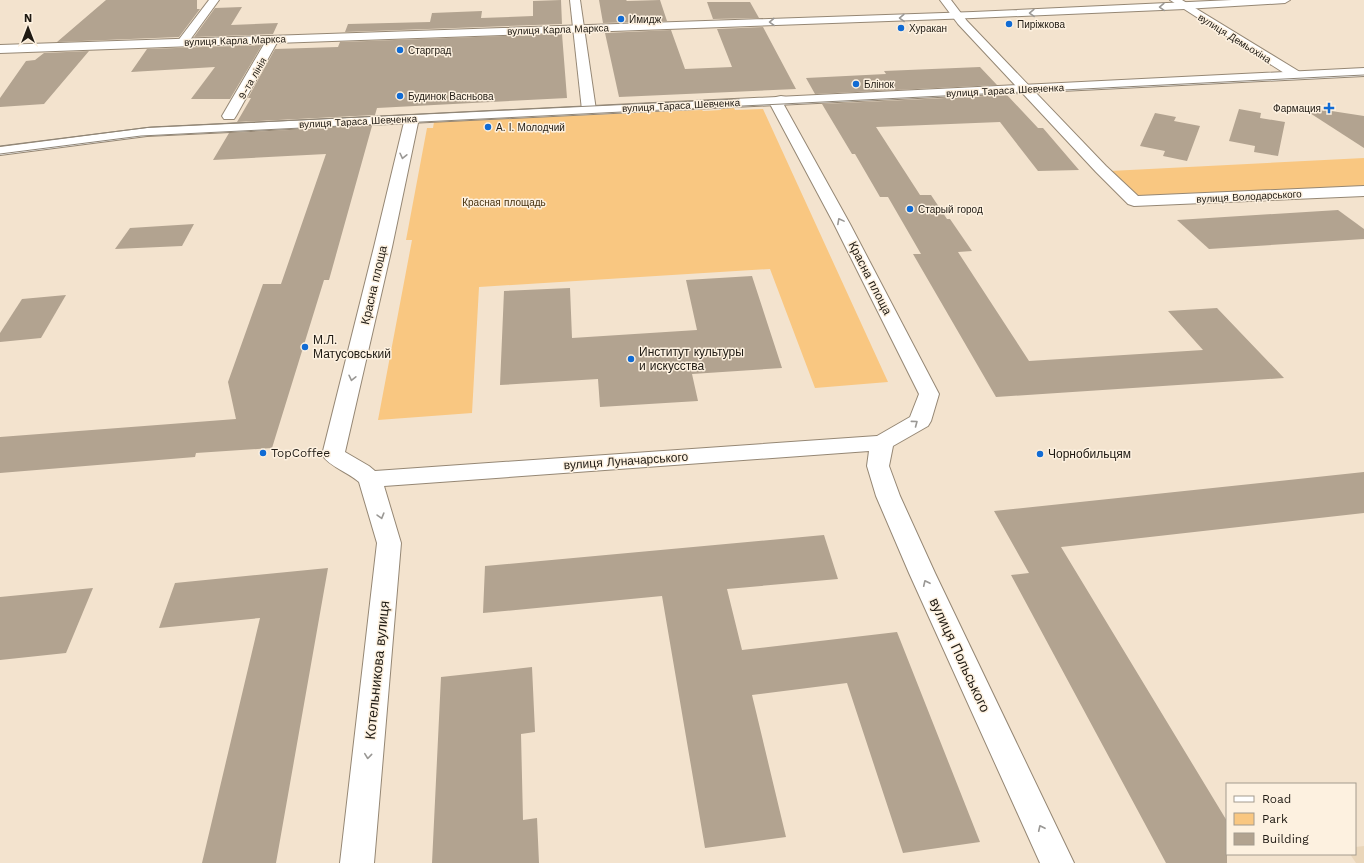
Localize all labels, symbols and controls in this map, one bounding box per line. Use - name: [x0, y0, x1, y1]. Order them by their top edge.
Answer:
- one-way arrow: [1159, 3, 1165, 12]
- north arrow: [8, 8, 48, 48]
- one-way arrow: [1029, 9, 1035, 17]
- street label: вулиця Демьохіна: [1196, 11, 1274, 66]
- text: N: [24, 12, 32, 25]
- one-way arrow: [899, 13, 905, 22]
- marker: Имидж: [616, 14, 626, 24]
- place label: Имидж: [629, 14, 661, 25]
- one-way arrow: [769, 18, 775, 26]
- marker: Пиріжкова: [1004, 19, 1014, 29]
- place label: Пиріжкова: [1017, 19, 1065, 30]
- street label: вулиця Карла Маркса: [507, 22, 610, 37]
- marker: Хуракан: [896, 23, 906, 33]
- place label: Хуракан: [909, 23, 947, 34]
- street label: вулиця Карла Маркса: [184, 33, 287, 48]
- marker: Старград: [395, 45, 405, 55]
- place label: Старград: [408, 45, 452, 56]
- street label: 9-та лінія: [236, 56, 269, 101]
- marker: Блінок: [851, 79, 861, 89]
- place label: Блінок: [864, 79, 895, 90]
- street label: вулиця Тараса Шевченка: [946, 82, 1065, 99]
- marker: Будинок Васньова: [395, 91, 405, 101]
- place label: Будинок Васньова: [408, 91, 494, 102]
- street label: вулиця Тараса Шевченка: [622, 97, 741, 114]
- place label: Фармация: [1273, 103, 1321, 114]
- marker: Фармация: [1324, 103, 1334, 113]
- street label: вулиця Тараса Шевченка: [299, 113, 418, 130]
- marker: А. І. Молодчий: [483, 122, 493, 132]
- place label: А. І. Молодчий: [496, 122, 565, 133]
- one-way arrow: [400, 153, 408, 159]
- street label: вулиця Володарського: [1196, 188, 1302, 205]
- park label: Красная площадь: [462, 197, 546, 208]
- marker: Старый город: [905, 204, 915, 214]
- place label: Старый город: [918, 204, 983, 215]
- one-way arrow: [837, 217, 845, 225]
- street label: Красна площа: [845, 239, 895, 317]
- street label: Красна площа: [358, 244, 390, 326]
- place label: М.Л. Матусовський: [313, 333, 391, 361]
- marker: М.Л. Матусовський: [300, 342, 310, 352]
- place label: Институт культуры и искусства: [639, 345, 744, 373]
- marker: Институт культуры и искусства: [626, 354, 636, 364]
- one-way arrow: [348, 375, 356, 381]
- one-way arrow: [911, 421, 918, 428]
- place label: TopCoffee: [271, 446, 330, 460]
- place label: Чорнобильцям: [1048, 447, 1131, 461]
- marker: TopCoffee: [258, 448, 268, 458]
- marker: Чорнобильцям: [1035, 449, 1045, 459]
- street label: вулиця Луначарського: [563, 450, 689, 472]
- one-way arrow: [376, 512, 385, 519]
- one-way arrow: [923, 580, 931, 587]
- street label: вулиця Польського: [927, 595, 994, 715]
- street label: Котельникова вулиця: [362, 600, 392, 740]
- one-way arrow: [364, 753, 373, 759]
- legend: [1226, 783, 1356, 855]
- text: Road: [1262, 792, 1291, 806]
- text: Park: [1262, 812, 1288, 826]
- one-way arrow: [1037, 824, 1045, 831]
- text: Building: [1262, 832, 1309, 846]

